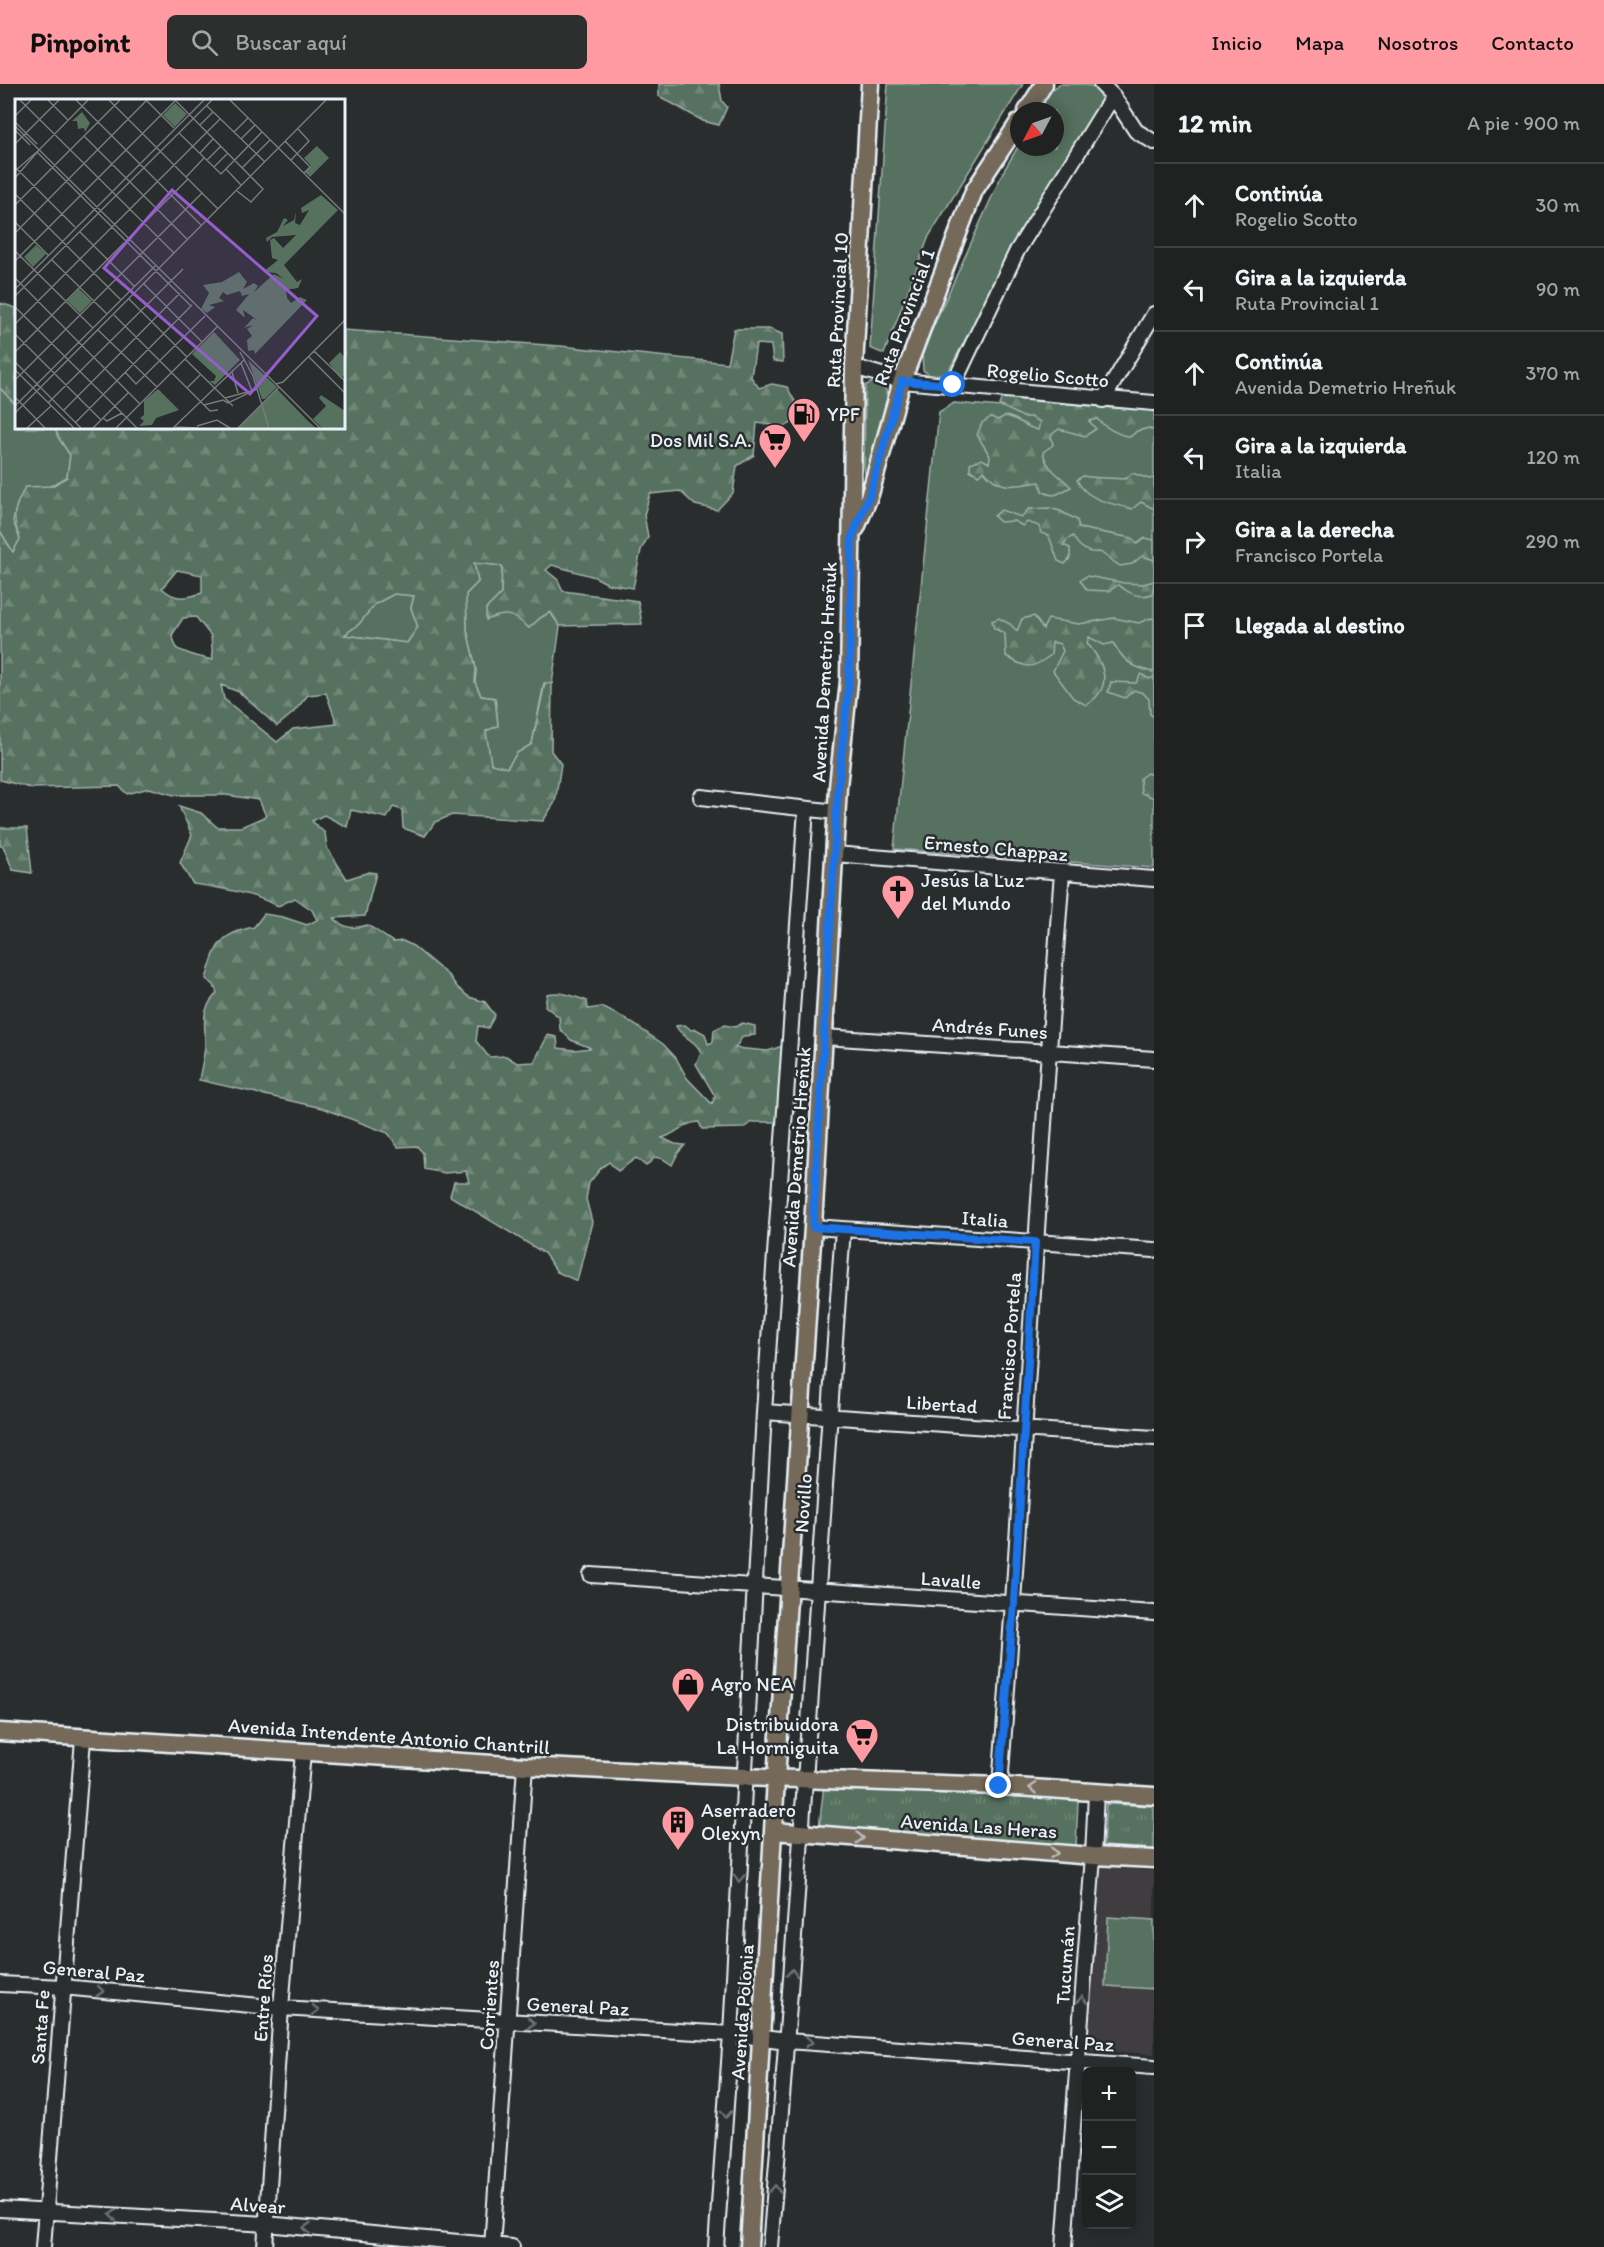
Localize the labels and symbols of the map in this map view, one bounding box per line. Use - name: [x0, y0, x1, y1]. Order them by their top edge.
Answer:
- inset map: [15, 99, 345, 429]
- north arrow: [1010, 102, 1064, 156]
- street label: Ruta Provincial 10: [821, 231, 853, 389]
- street label: Ruta Provincial 1: [868, 245, 940, 389]
- street label: Rogelio Scotto: [986, 358, 1110, 392]
- route start: [939, 371, 965, 397]
- fuel station icon: YPF: [786, 396, 822, 443]
- place label: YPF: [827, 402, 861, 426]
- supermarket icon: Dos Mil S.A.: [757, 422, 793, 469]
- place label: Dos Mil S.A.: [650, 428, 752, 452]
- street label: Avenida Demetrio Hreñuk: [806, 561, 842, 783]
- street label: Ernesto Chappaz: [923, 830, 1069, 866]
- place label: Jesús la Luz del Mundo: [921, 868, 1025, 915]
- church icon: Jesús la Luz del Mundo: [880, 873, 916, 920]
- street label: Andrés Funes: [931, 1012, 1049, 1044]
- street label: Avenida Demetrio Hreñuk: [776, 1046, 816, 1268]
- street label: Italia: [961, 1205, 1010, 1233]
- street label: Francisco Portela: [992, 1271, 1026, 1421]
- street label: Libertad: [905, 1390, 979, 1418]
- street label: Novillo: [789, 1472, 817, 1534]
- street label: Lavalle: [920, 1566, 982, 1594]
- shop icon: Agro NEA: [670, 1666, 706, 1713]
- place label: Agro NEA: [711, 1672, 794, 1696]
- place label: Distribuidora La Hormiguita: [717, 1712, 840, 1759]
- street label: Avenida Intendente Antonio Chantrill: [227, 1713, 551, 1759]
- supermarket icon: Distribuidora La Hormiguita: [844, 1717, 880, 1764]
- route end: [985, 1772, 1011, 1798]
- one-way arrow: [1028, 1782, 1037, 1795]
- place label: Aserradero Olexyn: [701, 1798, 796, 1845]
- building icon: Aserradero Olexyn: [660, 1804, 696, 1851]
- street label: Avenida Las Heras: [900, 1809, 1058, 1843]
- one-way arrow: [855, 1831, 864, 1844]
- one-way arrow: [1049, 1846, 1059, 1859]
- one-way arrow: [732, 1873, 745, 1882]
- street label: Tucumán: [1050, 1925, 1080, 2005]
- street label: Avenida Polonia: [725, 1943, 759, 2081]
- street label: Entre Ríos: [248, 1953, 278, 2043]
- street label: General Paz: [42, 1955, 147, 1987]
- street label: Corrientes: [474, 1959, 504, 2051]
- one-way arrow: [785, 1969, 798, 1978]
- one-way arrow: [96, 1984, 105, 1997]
- street label: Santa Fe: [25, 1989, 55, 2065]
- street label: General Paz: [526, 1991, 631, 2021]
- one-way arrow: [1075, 1996, 1088, 2005]
- one-way arrow: [311, 2003, 320, 2016]
- one-way arrow: [527, 2016, 536, 2029]
- street label: General Paz: [1011, 2025, 1116, 2057]
- one-way arrow: [805, 2036, 814, 2049]
- one-way arrow: [719, 2110, 732, 2119]
- one-way arrow: [768, 2184, 781, 2193]
- street label: Alvear: [230, 2191, 286, 2219]
- one-way arrow: [108, 2209, 117, 2222]
- one-way arrow: [303, 2222, 312, 2235]

